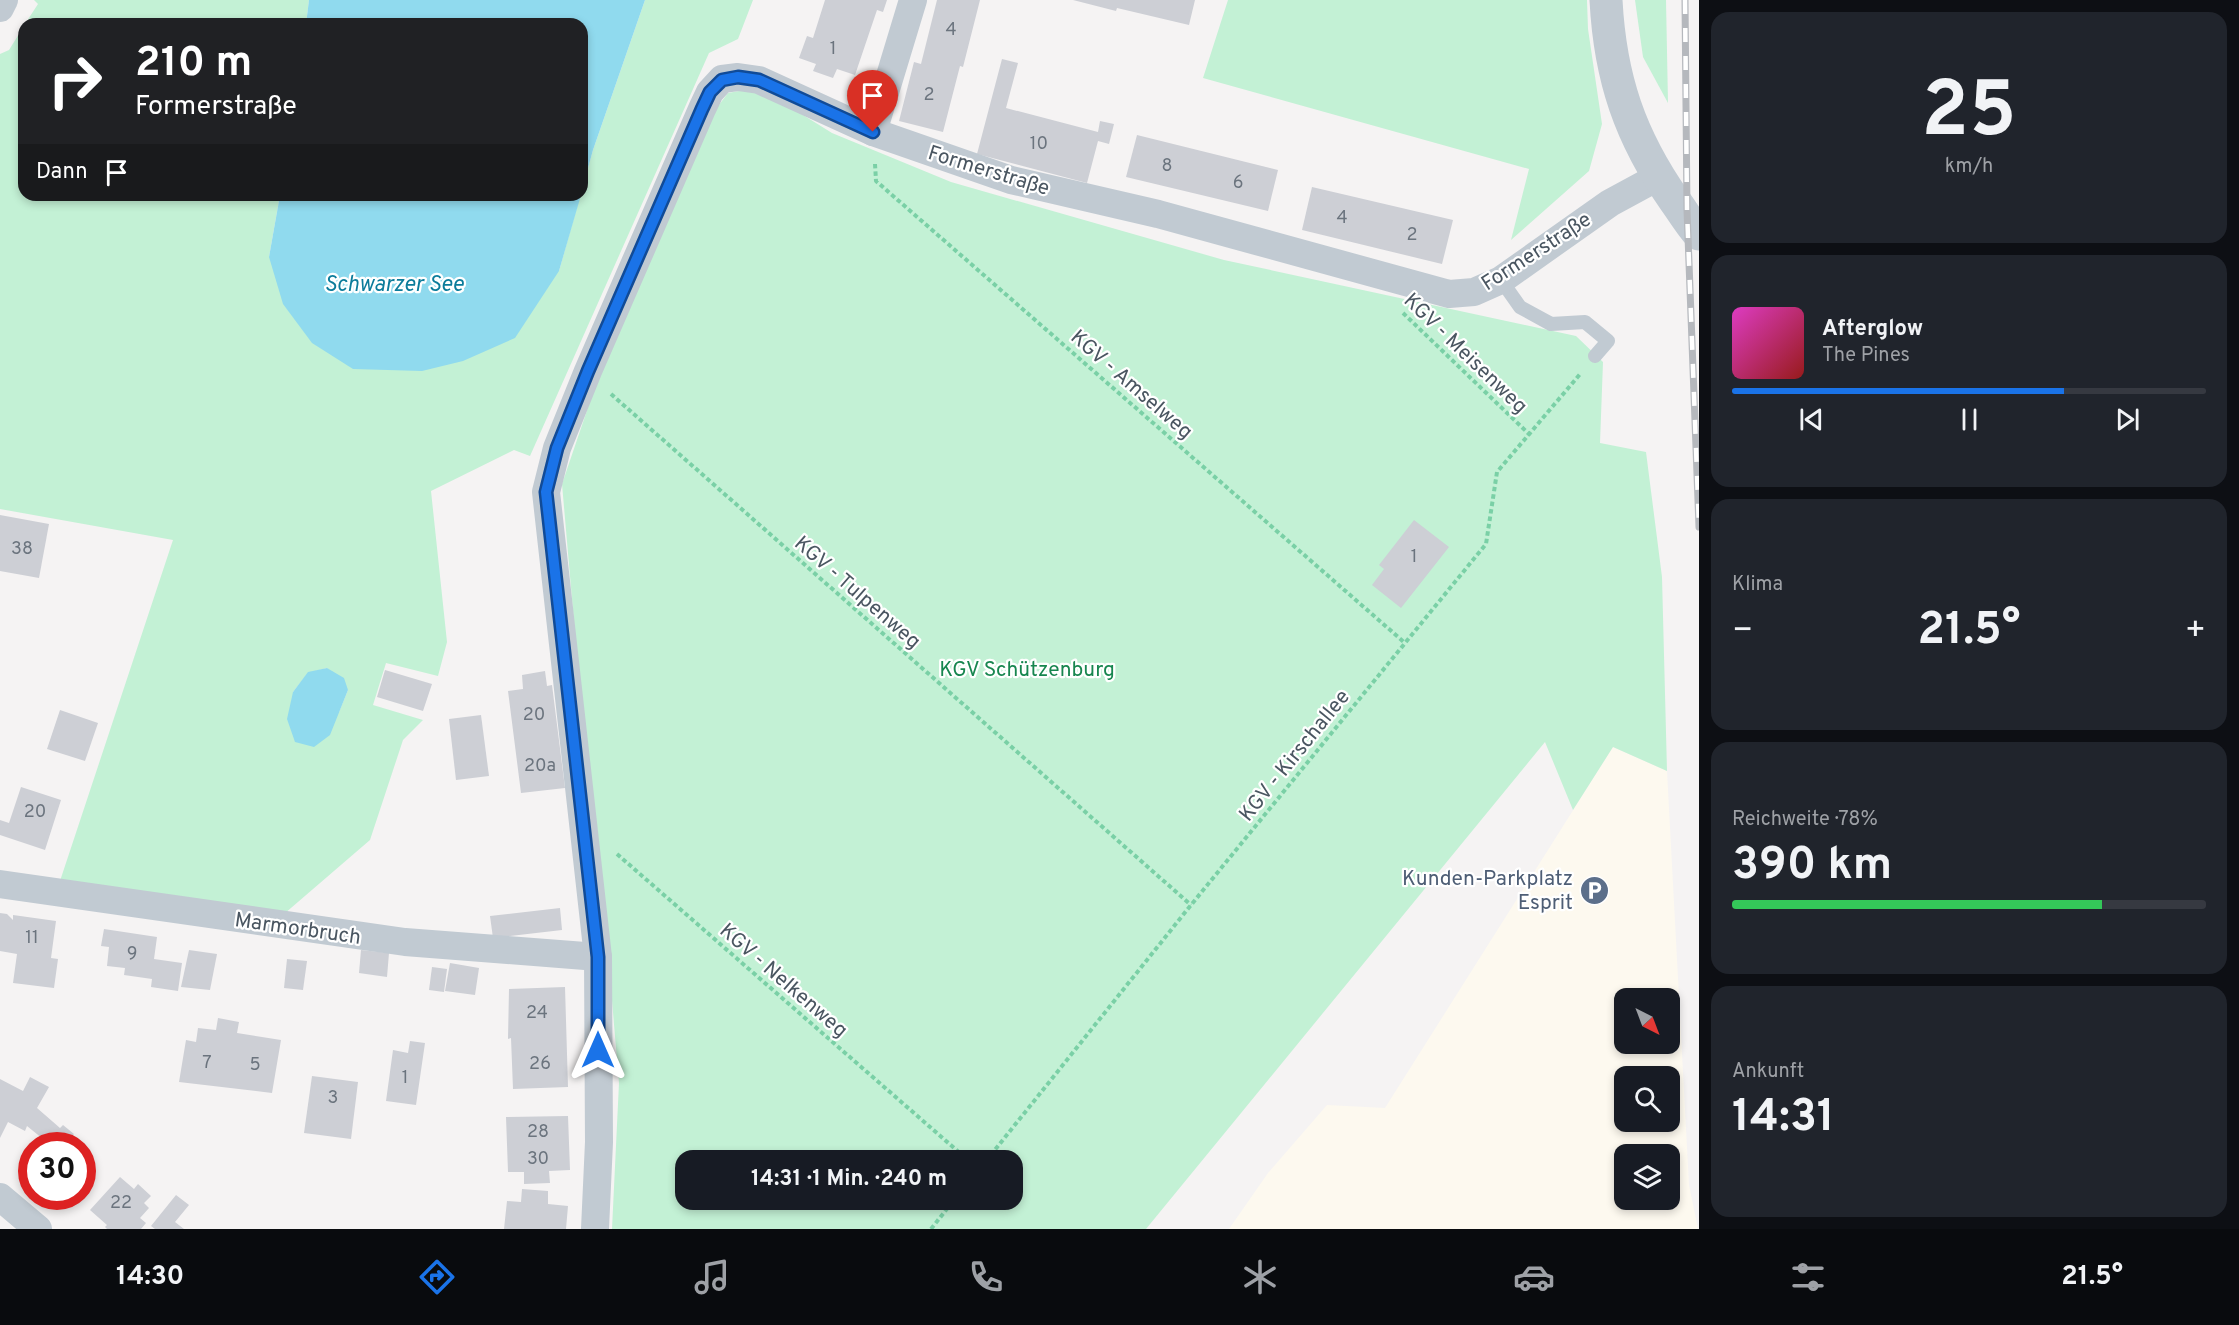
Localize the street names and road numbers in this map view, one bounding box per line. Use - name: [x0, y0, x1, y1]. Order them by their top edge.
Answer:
- street label: Formerstraße: [924, 140, 1053, 203]
- street label: Formerstraße: [1477, 207, 1597, 298]
- street label: KGV - Meisenweg: [1397, 288, 1533, 420]
- street label: KGV - Amselweg: [1064, 324, 1198, 446]
- street label: KGV - Tulpenweg: [788, 531, 926, 656]
- street label: KGV - Kirschallee: [1234, 684, 1357, 827]
- street label: Marmorbruch: [233, 907, 363, 952]
- street label: KGV - Nelkenweg: [713, 918, 853, 1044]

